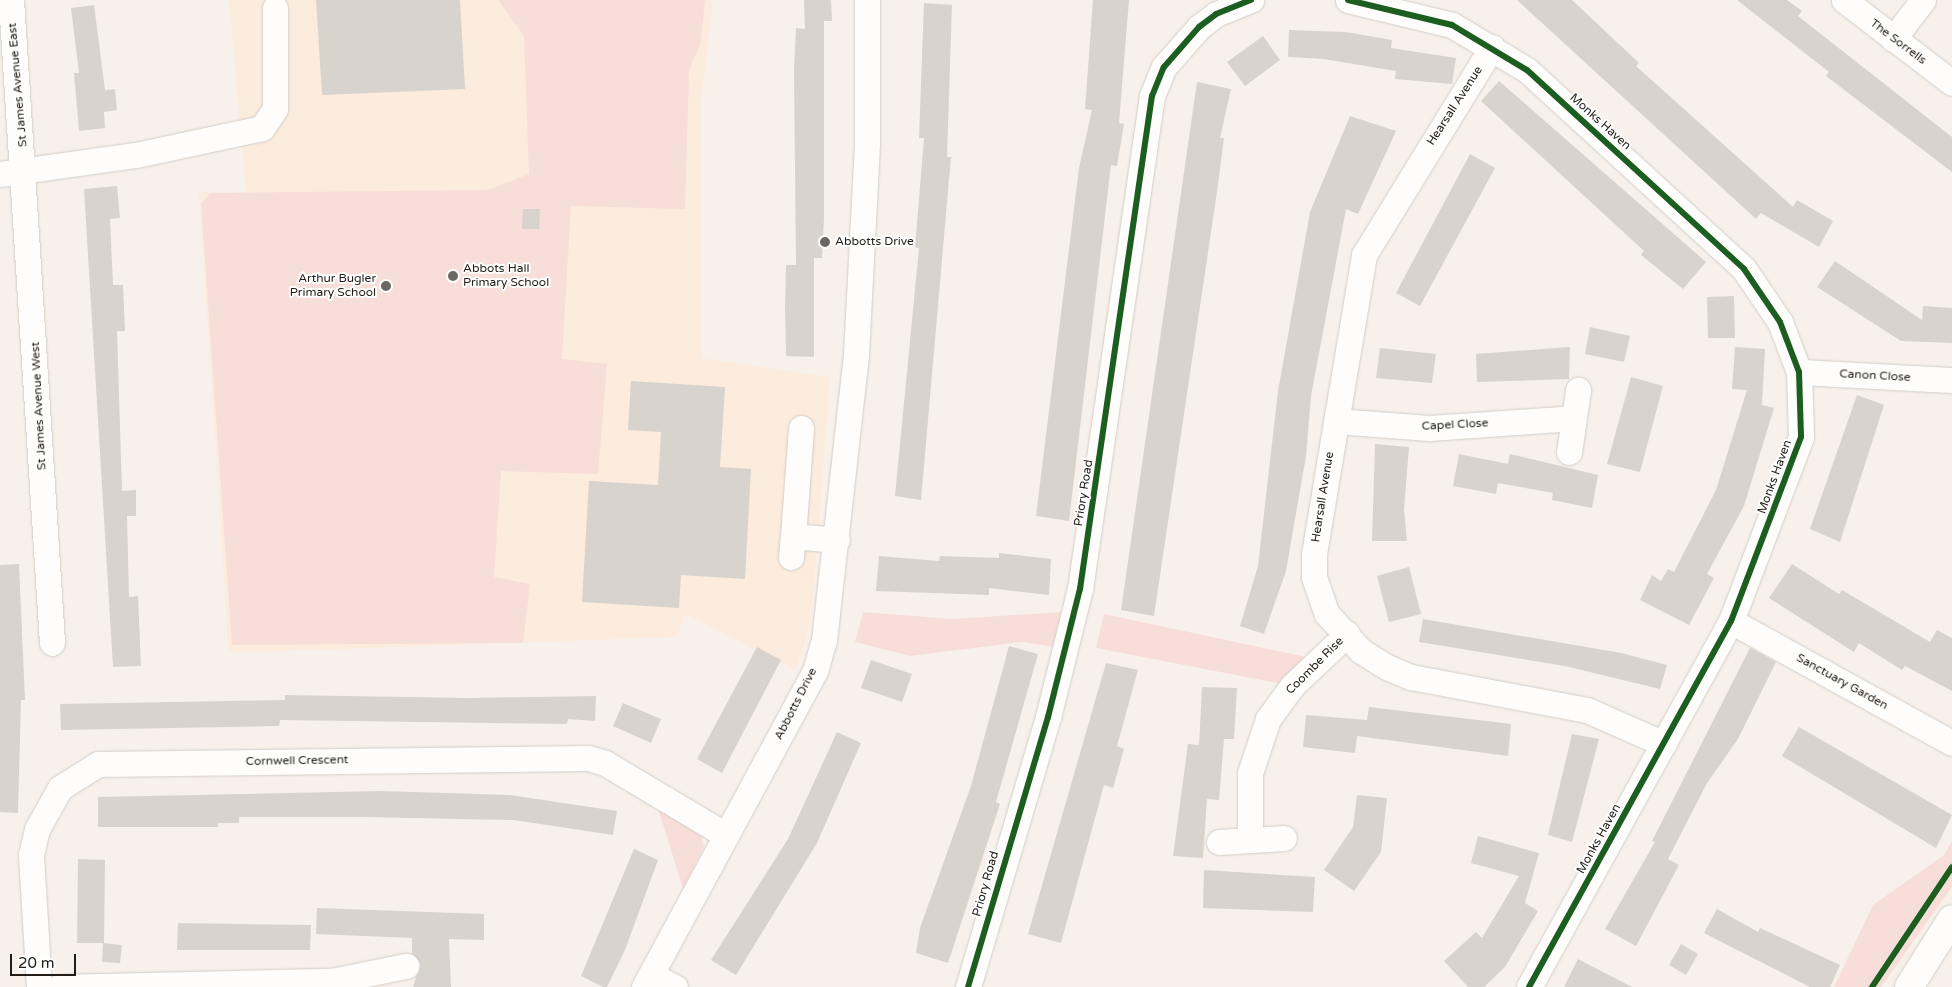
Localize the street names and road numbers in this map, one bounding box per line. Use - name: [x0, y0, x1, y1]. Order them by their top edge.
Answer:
- street label: The Sorrells: [1867, 16, 1929, 68]
- street label: St James Avenue East: [5, 22, 31, 148]
- street label: Hearsall Avenue: [1424, 64, 1486, 148]
- street label: Monks Haven: [1566, 91, 1634, 153]
- street label: St James Avenue West: [28, 341, 50, 471]
- street label: Canon Close: [1839, 367, 1911, 385]
- street label: Capel Close: [1421, 416, 1489, 434]
- street label: Monks Haven: [1755, 438, 1795, 516]
- street label: Hearsall Avenue: [1309, 451, 1337, 543]
- street label: Priory Road: [1072, 459, 1096, 527]
- street label: Coombe Rise: [1283, 634, 1347, 698]
- street label: Sanctuary Garden: [1794, 651, 1890, 713]
- street label: Abbotts Drive: [772, 666, 820, 742]
- street label: Cornwell Crescent: [246, 753, 348, 769]
- street label: Monks Haven: [1574, 802, 1624, 876]
- street label: Priory Road: [970, 850, 1002, 918]

